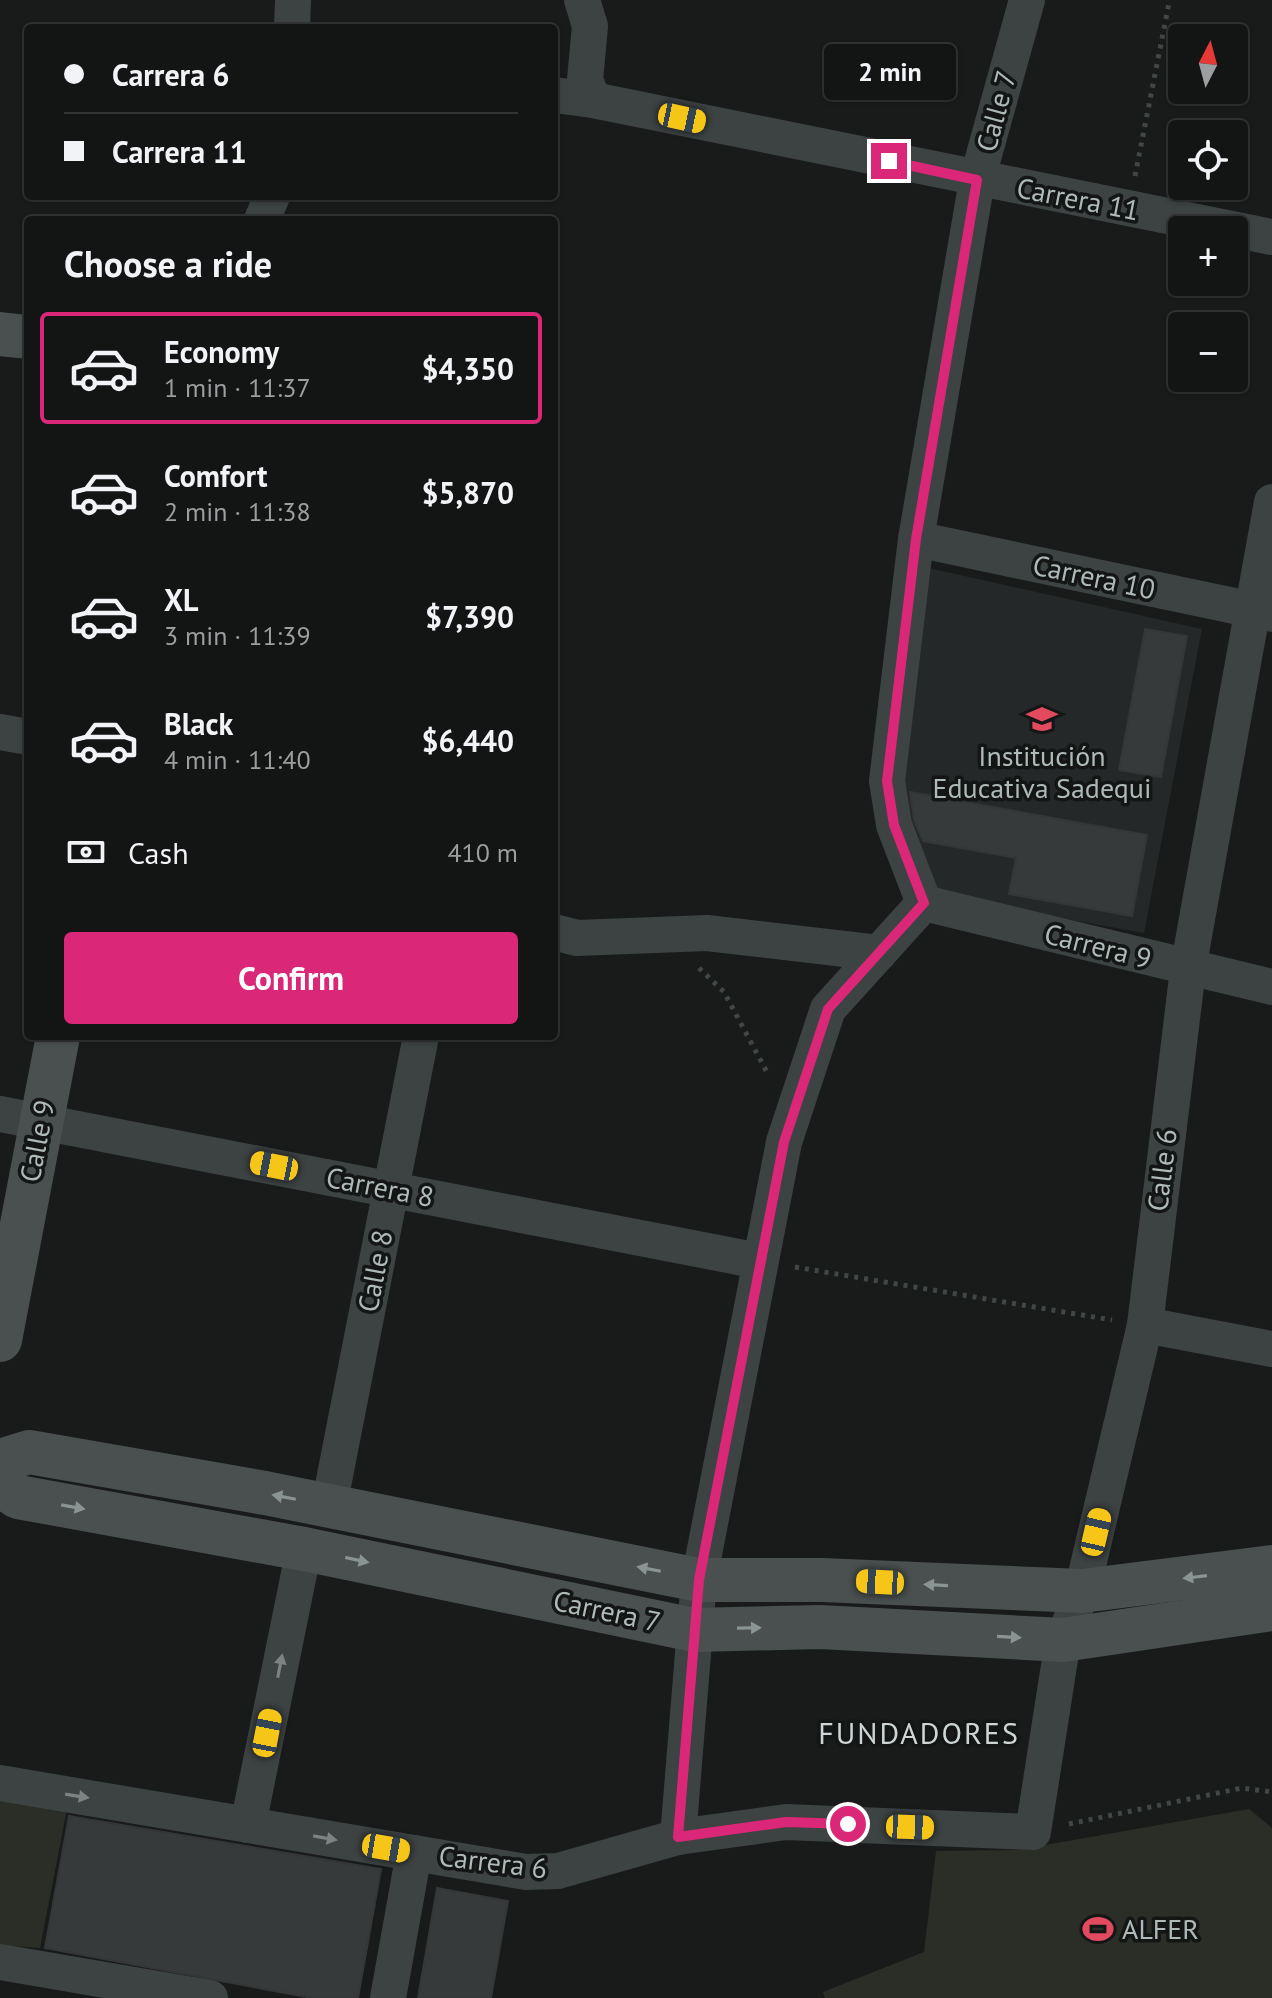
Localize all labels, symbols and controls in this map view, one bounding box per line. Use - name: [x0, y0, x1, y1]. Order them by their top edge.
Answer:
- north arrow: [1168, 24, 1248, 104]
- map controls: [1168, 24, 1248, 392]
- callout: 2 min: [823, 45, 955, 101]
- text: Carrera 6: [112, 55, 230, 94]
- text: 2 min: [858, 55, 922, 88]
- street label: Calle 7: [967, 66, 1024, 156]
- car: [656, 101, 708, 135]
- button: locate: [1168, 120, 1248, 200]
- text: Carrera 11: [112, 132, 247, 171]
- route end: [871, 143, 907, 179]
- street label: Carrera 11: [1014, 169, 1143, 229]
- button: +: [1168, 216, 1248, 296]
- text: Choose a ride: [64, 240, 272, 287]
- button: −: [1168, 312, 1248, 392]
- icon: car: [68, 332, 140, 404]
- text: Economy: [164, 332, 279, 371]
- text: $4,350: [421, 349, 514, 388]
- text: 1 min · 11:37: [164, 371, 311, 404]
- icon: car: [68, 456, 140, 528]
- text: Comfort: [164, 456, 267, 495]
- text: $5,870: [421, 473, 514, 512]
- text: 2 min · 11:38: [164, 495, 311, 528]
- street label: Carrera 10: [1030, 546, 1159, 608]
- icon: car: [68, 580, 140, 652]
- text: XL: [164, 580, 198, 619]
- text: $7,390: [425, 597, 514, 636]
- text: 3 min · 11:39: [164, 619, 311, 652]
- school or university icon: Institución Educativa Sadequi: [1025, 702, 1059, 736]
- icon: car: [68, 704, 140, 776]
- text: Black: [164, 704, 233, 743]
- text: $6,440: [421, 721, 514, 760]
- place label: Institución Educativa Sadequi: [933, 737, 1151, 806]
- text: 4 min · 11:40: [164, 743, 311, 776]
- icon: cash: [64, 830, 108, 874]
- text: Cash: [128, 833, 189, 872]
- text: 410 m: [447, 836, 518, 869]
- street label: Carrera 9: [1041, 914, 1155, 977]
- button: Confirm: [64, 932, 518, 1024]
- street label: Calle 9: [10, 1097, 63, 1185]
- street label: Calle 6: [1138, 1127, 1185, 1213]
- car: [248, 1150, 300, 1182]
- street label: Carrera 8: [323, 1158, 437, 1215]
- street label: Calle 8: [348, 1227, 401, 1315]
- one-way arrow: [271, 1490, 296, 1503]
- one-way arrow: [61, 1502, 86, 1514]
- car: [1079, 1506, 1113, 1558]
- one-way arrow: [344, 1554, 369, 1567]
- one-way arrow: [636, 1563, 661, 1575]
- car: [855, 1569, 905, 1595]
- one-way arrow: [1182, 1571, 1207, 1584]
- one-way arrow: [923, 1578, 948, 1591]
- street label: Carrera 7: [550, 1581, 664, 1640]
- one-way arrow: [737, 1622, 762, 1635]
- one-way arrow: [997, 1631, 1022, 1644]
- one-way arrow: [274, 1653, 287, 1678]
- car: [251, 1707, 283, 1759]
- district label: FUNDADORES: [818, 1713, 1020, 1752]
- one-way arrow: [65, 1790, 90, 1803]
- route start: [830, 1806, 866, 1842]
- car: [886, 1814, 934, 1840]
- one-way arrow: [313, 1832, 338, 1844]
- car: [360, 1832, 412, 1864]
- street label: Carrera 6: [437, 1837, 549, 1886]
- place label: ALFER: [1122, 1910, 1199, 1947]
- sports icon: ALFER: [1081, 1912, 1115, 1946]

